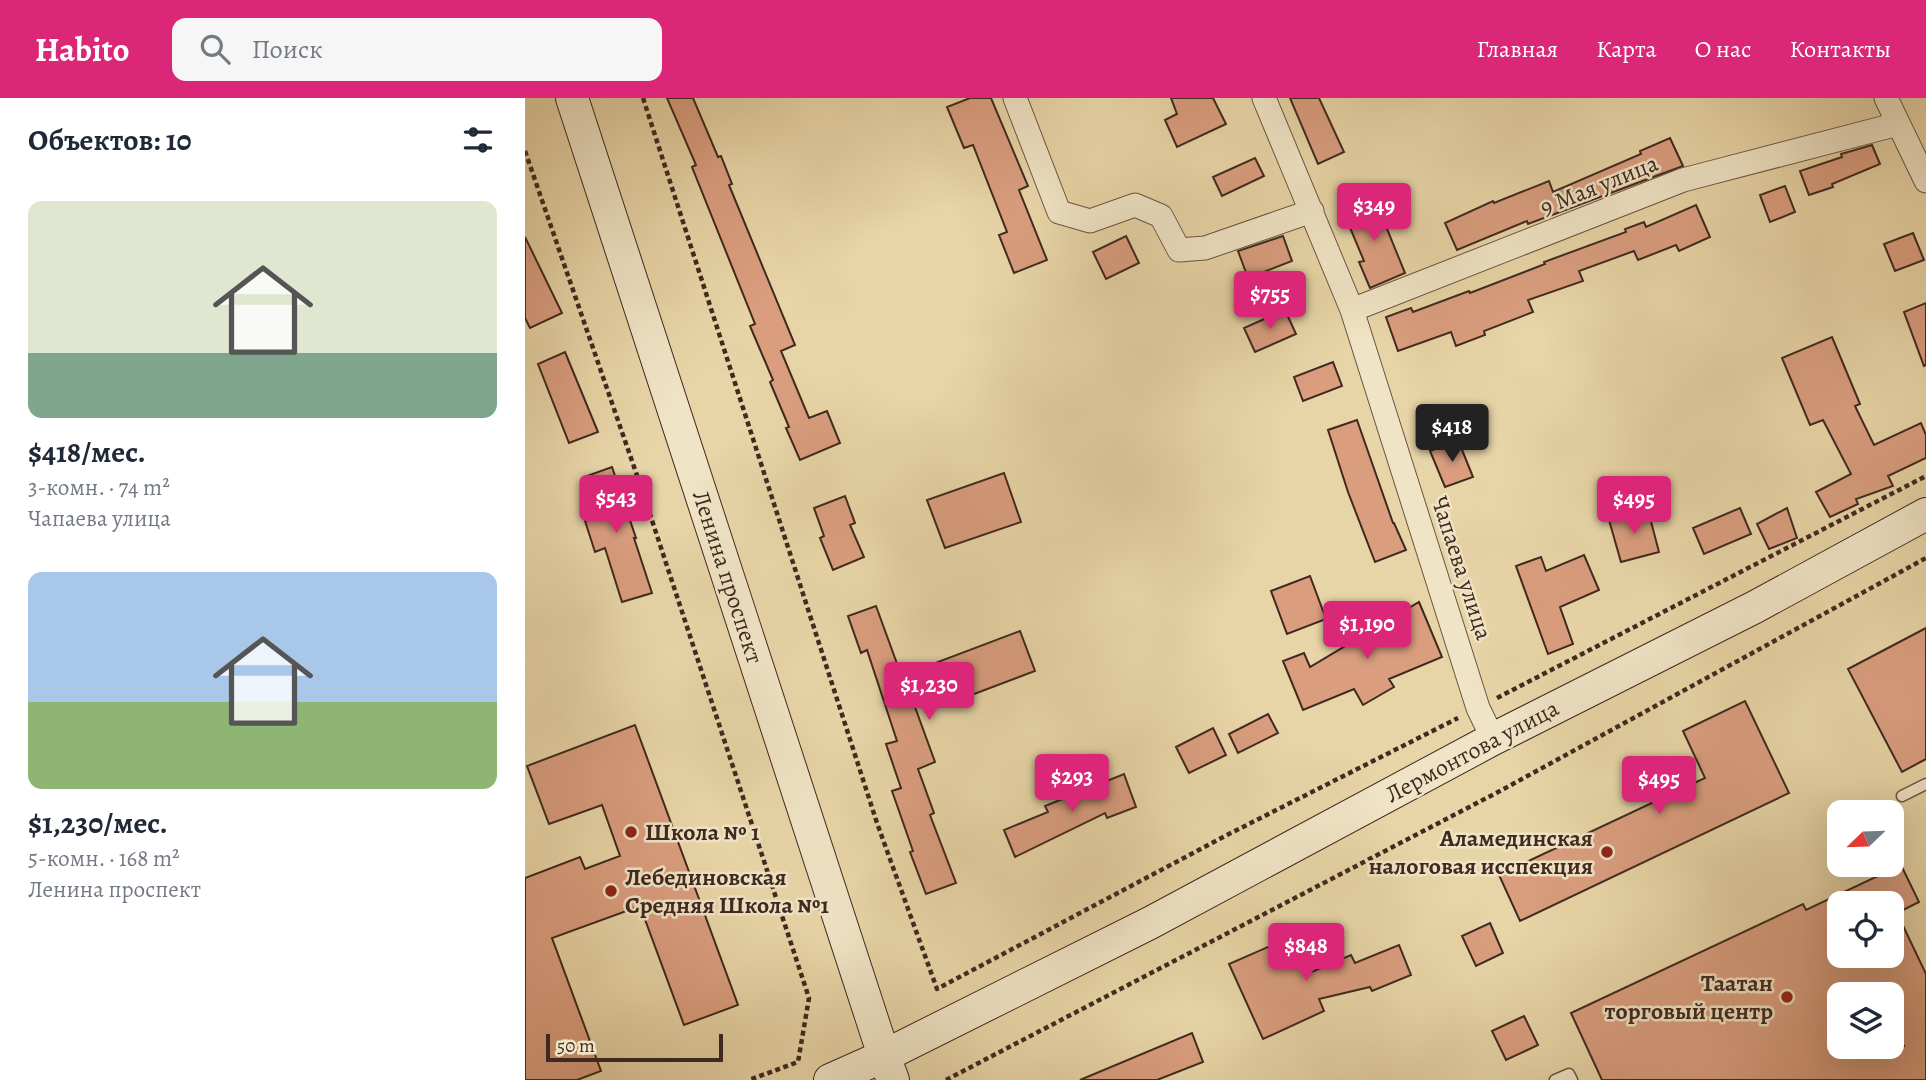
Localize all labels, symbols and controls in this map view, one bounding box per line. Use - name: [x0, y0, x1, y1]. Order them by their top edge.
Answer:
- search box: [172, 18, 662, 81]
- text: Habito: [35, 27, 130, 72]
- icon: search: [196, 30, 234, 68]
- text: Поиск: [252, 32, 323, 67]
- text: Главная: [1477, 33, 1558, 65]
- text: Карта: [1596, 33, 1657, 65]
- text: О нас: [1695, 33, 1751, 65]
- text: Контакты: [1789, 33, 1891, 65]
- text: Объектов: 10: [28, 120, 191, 160]
- icon: filters: [459, 121, 497, 159]
- street label: 9 Мая улица: [1535, 147, 1663, 223]
- pin: $349: [1333, 184, 1415, 243]
- text: $349: [1353, 190, 1395, 221]
- icon: home: [200, 247, 326, 373]
- pin: $755: [1229, 272, 1311, 331]
- text: $755: [1250, 278, 1290, 309]
- pin: $418: [1411, 404, 1493, 464]
- text: $418: [1432, 411, 1472, 442]
- text: $418/мес.: [28, 432, 146, 472]
- text: 3-комн. · 74 m²: [28, 472, 170, 503]
- pin: $543: [575, 476, 657, 535]
- pin: $495: [1593, 476, 1675, 536]
- text: $543: [595, 482, 637, 513]
- text: $495: [1613, 483, 1655, 514]
- street label: Ленина проспект: [685, 486, 771, 668]
- street label: Чапаева улица: [1424, 492, 1500, 644]
- text: Чапаева улица: [28, 503, 171, 534]
- pin: $1,190: [1310, 602, 1424, 661]
- text: $1,190: [1339, 608, 1395, 639]
- icon: home: [200, 618, 326, 744]
- pin: $1,230: [872, 662, 986, 722]
- text: $1,230: [900, 669, 958, 700]
- street label: Лермонтова улица: [1380, 692, 1564, 810]
- pin: $293: [1031, 754, 1113, 814]
- pin: $495: [1618, 756, 1700, 816]
- text: $293: [1051, 761, 1093, 792]
- text: $495: [1638, 763, 1680, 794]
- north arrow: [1827, 800, 1904, 877]
- map controls: [1827, 800, 1904, 1059]
- text: $1,230/мес.: [28, 803, 168, 843]
- place label: Школа № 1: [645, 816, 760, 848]
- place label: Аламединская налоговая исспекция: [1368, 822, 1593, 882]
- marker: Школа № 1: [623, 824, 639, 840]
- text: 5-комн. · 168 m²: [28, 843, 180, 874]
- marker: Аламединская налоговая исспекция: [1599, 844, 1615, 860]
- place label: Лебединовская Средняя Школа №1: [625, 861, 829, 921]
- text: Ленина проспект: [28, 874, 201, 905]
- marker: Лебединовская Средняя Школа №1: [603, 883, 619, 899]
- button: locate: [1827, 891, 1904, 968]
- pin: $848: [1265, 924, 1347, 983]
- text: $848: [1284, 930, 1328, 961]
- place label: Таатан торговый центр: [1605, 967, 1773, 1027]
- button: layers: [1827, 982, 1904, 1059]
- marker: Таатан торговый центр: [1779, 989, 1795, 1005]
- scale bar: [546, 1031, 723, 1063]
- text: 50 m: [557, 1033, 595, 1059]

